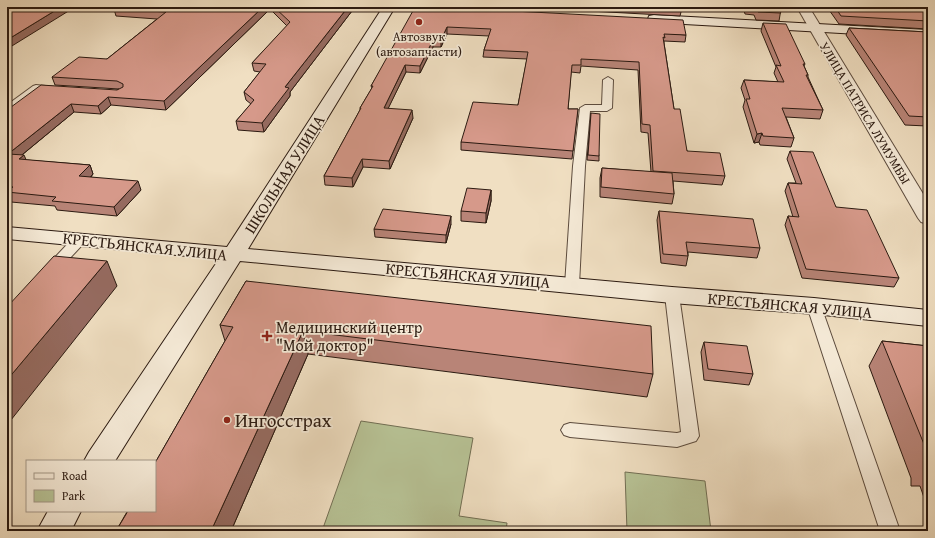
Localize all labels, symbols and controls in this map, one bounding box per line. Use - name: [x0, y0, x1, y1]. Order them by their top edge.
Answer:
- marker: Автозвук (автозапчасти): [414, 17, 424, 27]
- place label: Автозвук (автозапчасти): [376, 27, 462, 61]
- street label: УЛИЦА ПАТРИСА ЛУМУМБЫ: [815, 38, 915, 188]
- street label: ШКОЛЬНАЯ УЛИЦА: [238, 110, 330, 238]
- street label: КРЕСТЬЯНСКАЯ УЛИЦА: [62, 225, 229, 267]
- street label: КРЕСТЬЯНСКАЯ УЛИЦА: [385, 256, 552, 294]
- street label: КРЕСТЬЯНСКАЯ УЛИЦА: [707, 286, 874, 324]
- place label: Медицинский центр "Мой доктор": [276, 315, 423, 357]
- marker: Медицинский центр "Мой доктор": [261, 330, 273, 342]
- place label: Ингосстрах: [235, 406, 332, 434]
- marker: Ингосстрах: [222, 415, 232, 425]
- legend: [26, 460, 156, 512]
- text: Road: [62, 467, 88, 484]
- text: Park: [62, 487, 86, 504]

